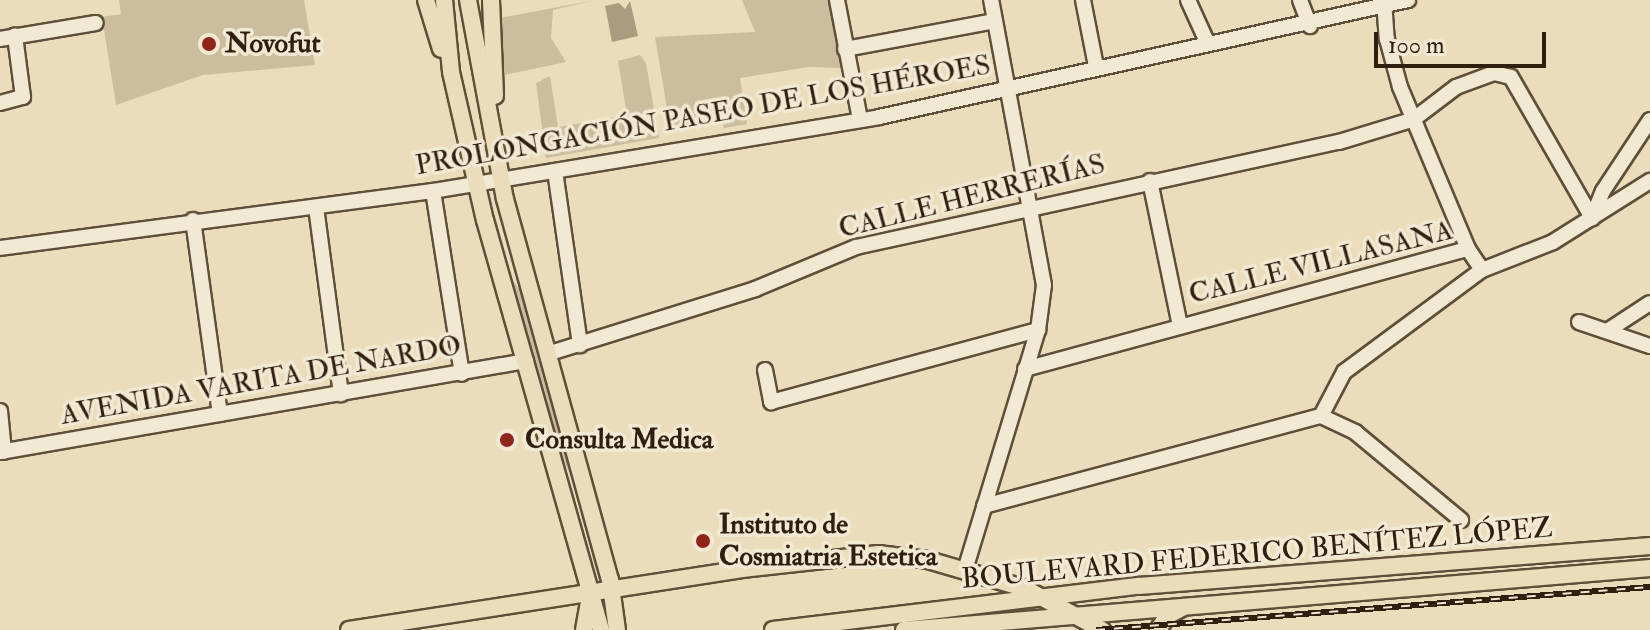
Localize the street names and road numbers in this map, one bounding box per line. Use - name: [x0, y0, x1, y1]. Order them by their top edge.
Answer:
- street label: PROLONGACIÓN PASEO DE LOS HÉROES: [413, 49, 993, 183]
- street label: CALLE HERRERÍAS: [835, 148, 1109, 246]
- street label: CALLE VILLASANA: [1186, 214, 1456, 312]
- street label: AVENIDA VARITA DE NARDO: [58, 329, 464, 433]
- street label: BOULEVARD FEDERICO BENÍTEZ LÓPEZ: [960, 511, 1554, 597]

